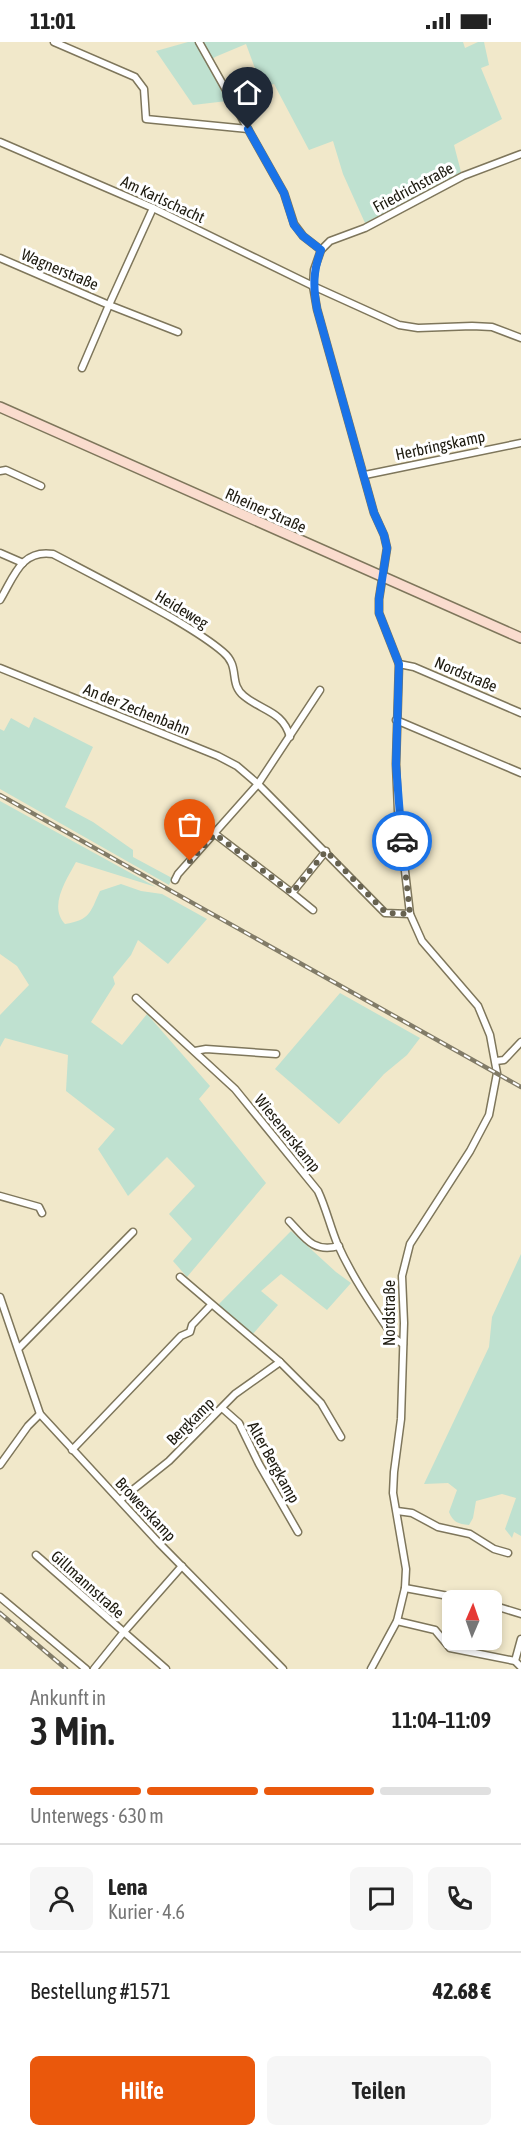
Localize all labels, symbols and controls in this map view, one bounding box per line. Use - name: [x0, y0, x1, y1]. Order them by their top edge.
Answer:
- text: 11:01: [30, 8, 76, 34]
- pin: [222, 67, 273, 129]
- icon: home: [231, 76, 264, 109]
- street label: Friedrichstraße: [370, 158, 456, 216]
- street label: Am Karlschacht: [118, 172, 208, 226]
- street label: Wagnerstraße: [18, 245, 101, 294]
- street label: Herbringskamp: [394, 427, 487, 464]
- street label: Rheiner Straße: [223, 484, 309, 536]
- street label: Heideweg: [152, 586, 212, 633]
- street label: Nordstraße: [432, 653, 500, 695]
- street label: An der Zechenbahn: [81, 679, 193, 739]
- pin: [164, 799, 215, 861]
- icon: bag: [173, 808, 206, 841]
- courier: [372, 811, 432, 871]
- icon: car: [386, 825, 419, 858]
- street label: Wiesenerskamp: [251, 1091, 325, 1176]
- street label: Nordstraße: [380, 1280, 398, 1346]
- street label: Bergkamp: [163, 1394, 218, 1449]
- street label: Alter Bergkamp: [243, 1418, 304, 1506]
- street label: Browerskamp: [111, 1474, 180, 1545]
- street label: Gillmannstraße: [48, 1547, 128, 1621]
- north arrow: [442, 1590, 502, 1650]
- map controls: [442, 1590, 502, 1650]
- text: Ankunft in: [30, 1686, 106, 1709]
- text: 11:04–11:09: [392, 1707, 491, 1733]
- text: 3 Min.: [30, 1709, 115, 1753]
- text: Unterwegs · 630 m: [30, 1804, 164, 1827]
- button: person: [30, 1867, 93, 1930]
- button: chat: [350, 1867, 413, 1930]
- button: phone: [428, 1867, 491, 1930]
- text: Lena: [108, 1874, 147, 1900]
- text: Kurier · 4.6: [108, 1900, 185, 1923]
- text: Bestellung #1571: [30, 1978, 171, 2004]
- text: 42.68 €: [433, 1978, 491, 2004]
- button: Hilfe: [30, 2056, 255, 2125]
- button: Teilen: [267, 2056, 491, 2125]

